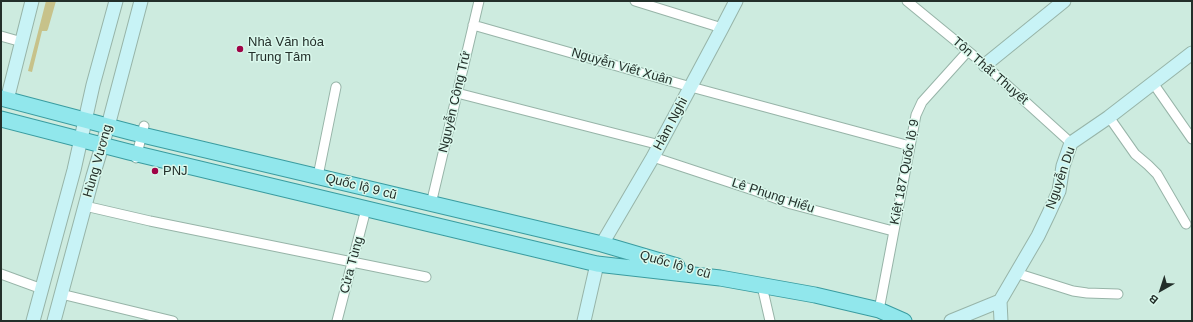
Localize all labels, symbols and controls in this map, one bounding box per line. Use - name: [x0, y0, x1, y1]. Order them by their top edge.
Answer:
- place label: Nhà Văn hóa Trung Tâm: [248, 34, 324, 65]
- street label: Tôn Thất Thuyết: [949, 34, 1031, 108]
- marker: Nhà Văn hóa Trung Tâm: [235, 44, 245, 54]
- street label: Nguyễn Viết Xuân: [570, 45, 674, 89]
- street label: Nguyễn Công Trứ: [436, 50, 474, 154]
- street label: Hàm Nghi: [651, 95, 691, 153]
- street label: Kiệt 187 Quốc lộ 9: [887, 118, 923, 226]
- street label: Hùng Vương: [80, 123, 116, 199]
- street label: Nguyễn Du: [1043, 145, 1079, 211]
- place label: PNJ: [163, 163, 188, 179]
- marker: PNJ: [150, 166, 160, 176]
- street label: Quốc lộ 9 cũ: [324, 171, 398, 203]
- street label: Lê Phụng Hiểu: [730, 175, 816, 217]
- street label: Cửa Tùng: [337, 235, 367, 295]
- street label: Quốc lộ 9 cũ: [638, 247, 712, 283]
- north arrow: [1141, 270, 1181, 310]
- text: B: [1147, 292, 1160, 306]

